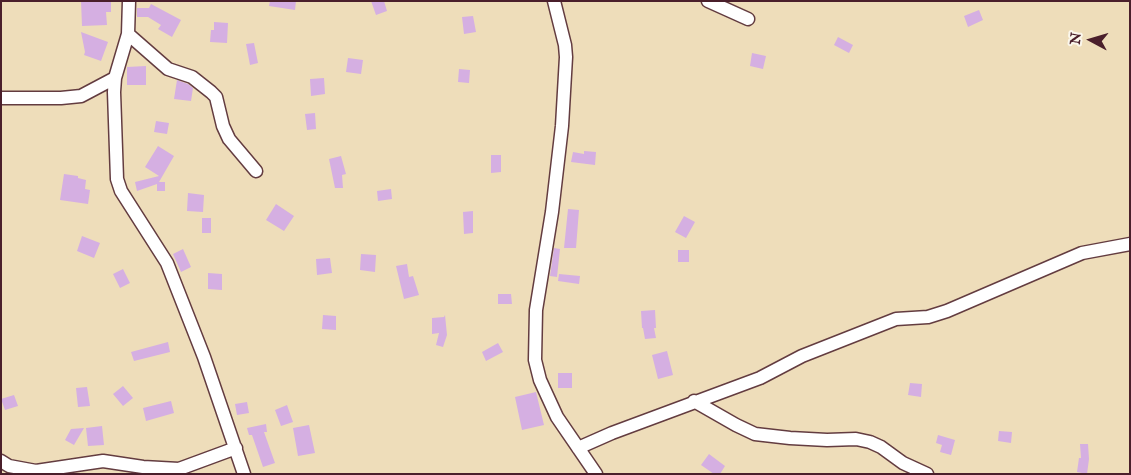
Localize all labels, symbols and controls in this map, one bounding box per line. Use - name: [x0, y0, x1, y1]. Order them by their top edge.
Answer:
- north arrow: [1066, 15, 1116, 65]
- text: N: [1066, 31, 1086, 45]

